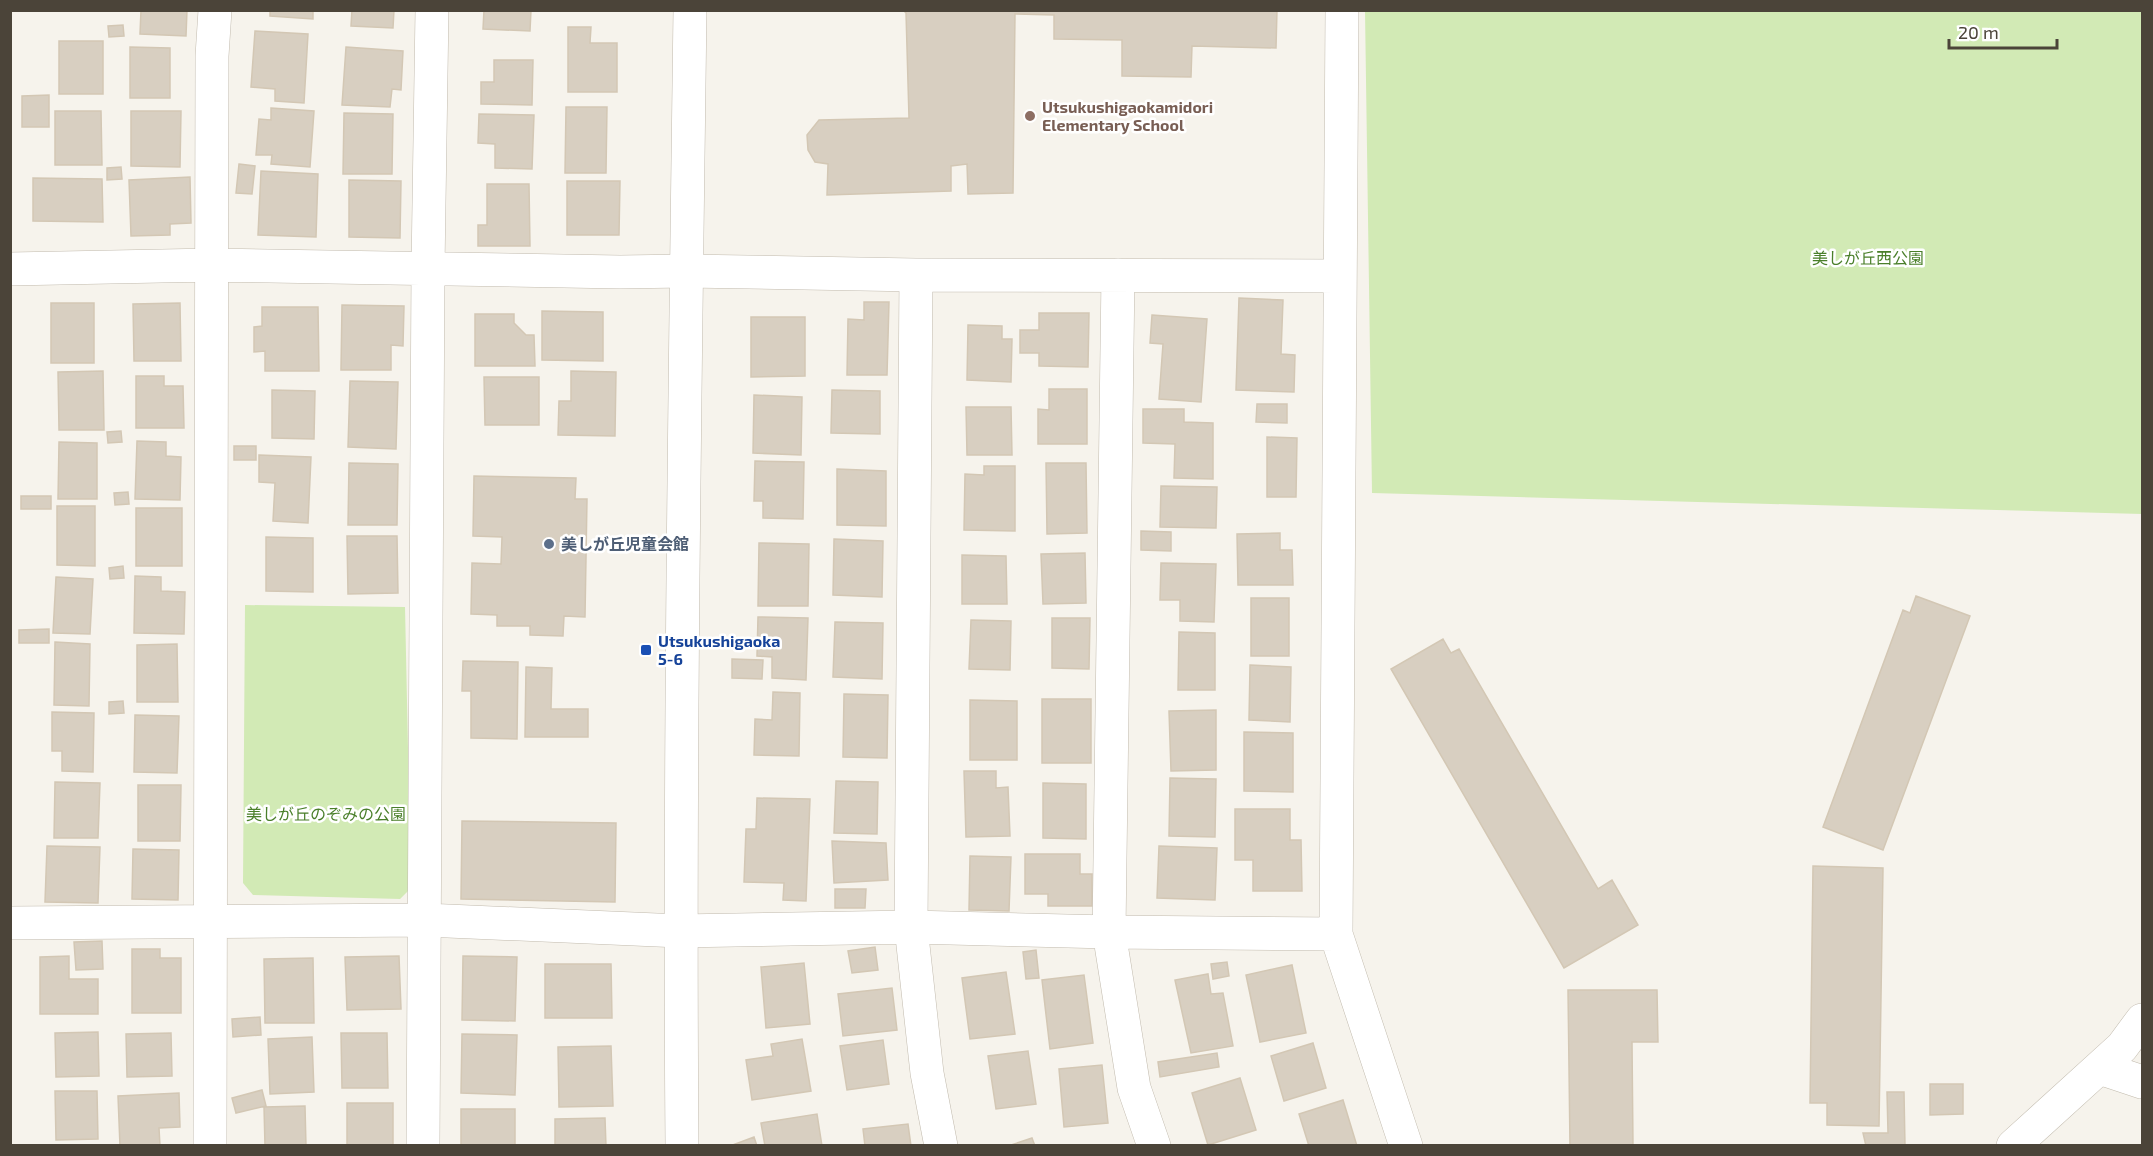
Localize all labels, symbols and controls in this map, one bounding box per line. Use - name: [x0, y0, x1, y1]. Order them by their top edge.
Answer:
- scale bar: [1949, 12, 2057, 50]
- text: 20 m: [1958, 21, 1999, 43]
- place label: Utsukushigaokamidori Elementary School: [1042, 97, 1213, 135]
- marker: Utsukushigaokamidori Elementary School: [1023, 109, 1037, 123]
- park label: 美しが丘西公園: [1812, 248, 1924, 267]
- place label: 美しが丘児童会館: [561, 534, 689, 553]
- marker: 美しが丘児童会館: [542, 537, 556, 551]
- place label: Utsukushigaoka 5-6: [658, 631, 780, 668]
- marker: Utsukushigaoka 5-6: [639, 643, 653, 657]
- park label: 美しが丘のぞみの公園: [246, 804, 406, 823]

